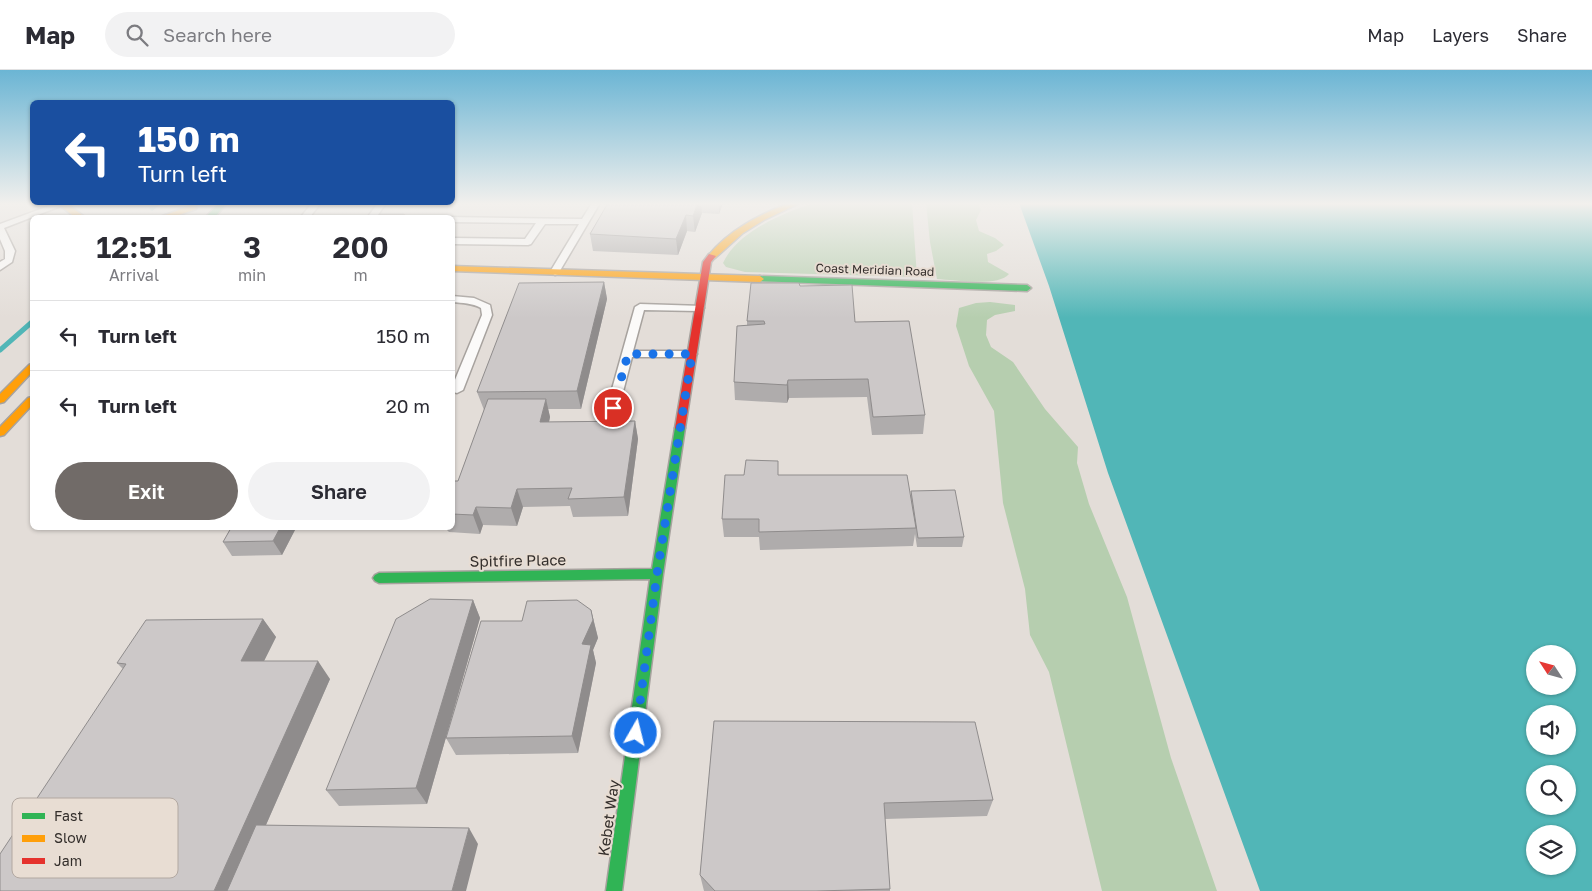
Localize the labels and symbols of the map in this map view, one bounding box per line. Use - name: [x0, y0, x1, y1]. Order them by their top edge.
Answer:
- street label: Coast Meridian Road: [815, 260, 935, 279]
- pin: [592, 387, 634, 429]
- street label: Spitfire Place: [470, 550, 567, 570]
- north arrow: [1526, 645, 1576, 695]
- position arrow: [609, 706, 661, 758]
- street label: Kebet Way: [594, 778, 622, 857]
- legend: [12, 798, 178, 878]
- text: Fast: [54, 807, 83, 824]
- text: Slow: [54, 829, 87, 846]
- text: Jam: [54, 852, 82, 869]

